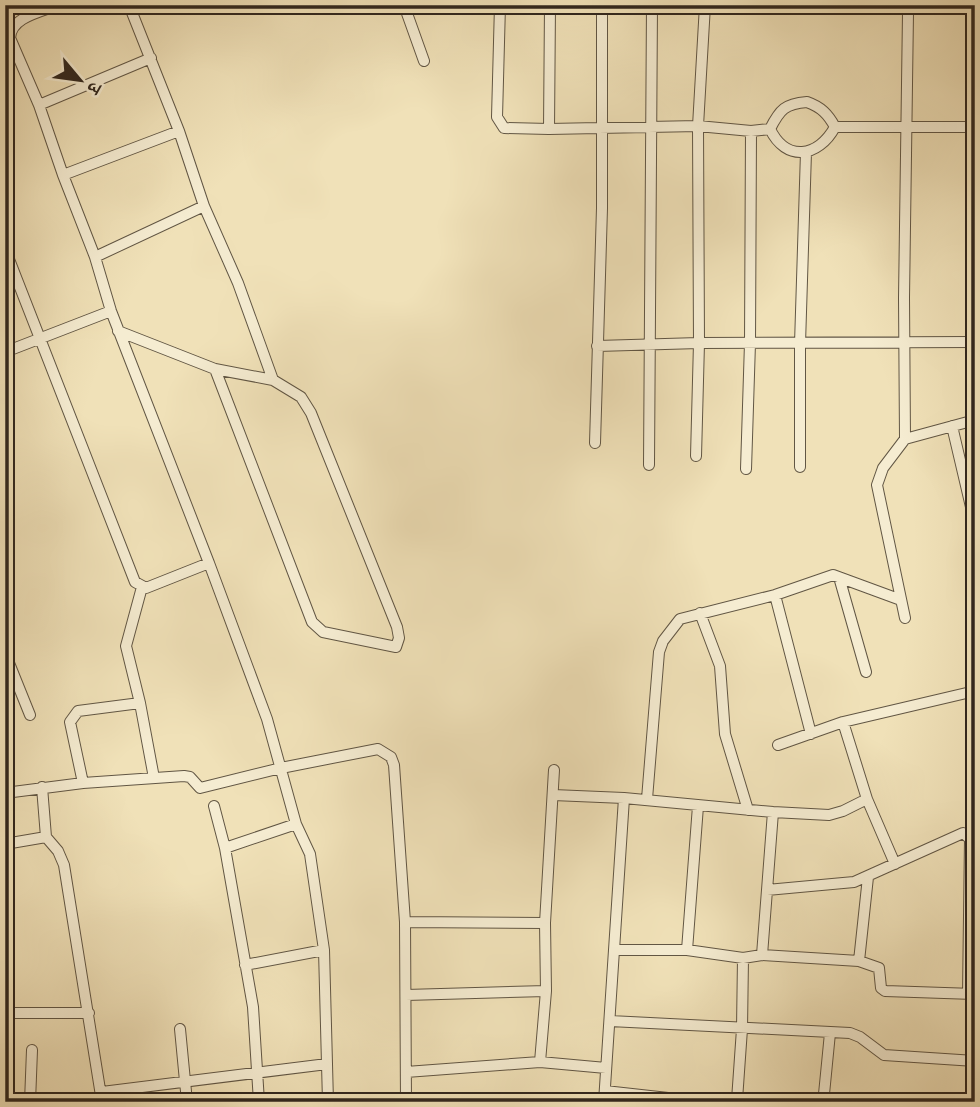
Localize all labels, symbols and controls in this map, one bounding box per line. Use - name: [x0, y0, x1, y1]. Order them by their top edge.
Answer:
- north arrow: [46, 46, 116, 116]
- text: उ: [80, 75, 109, 99]

